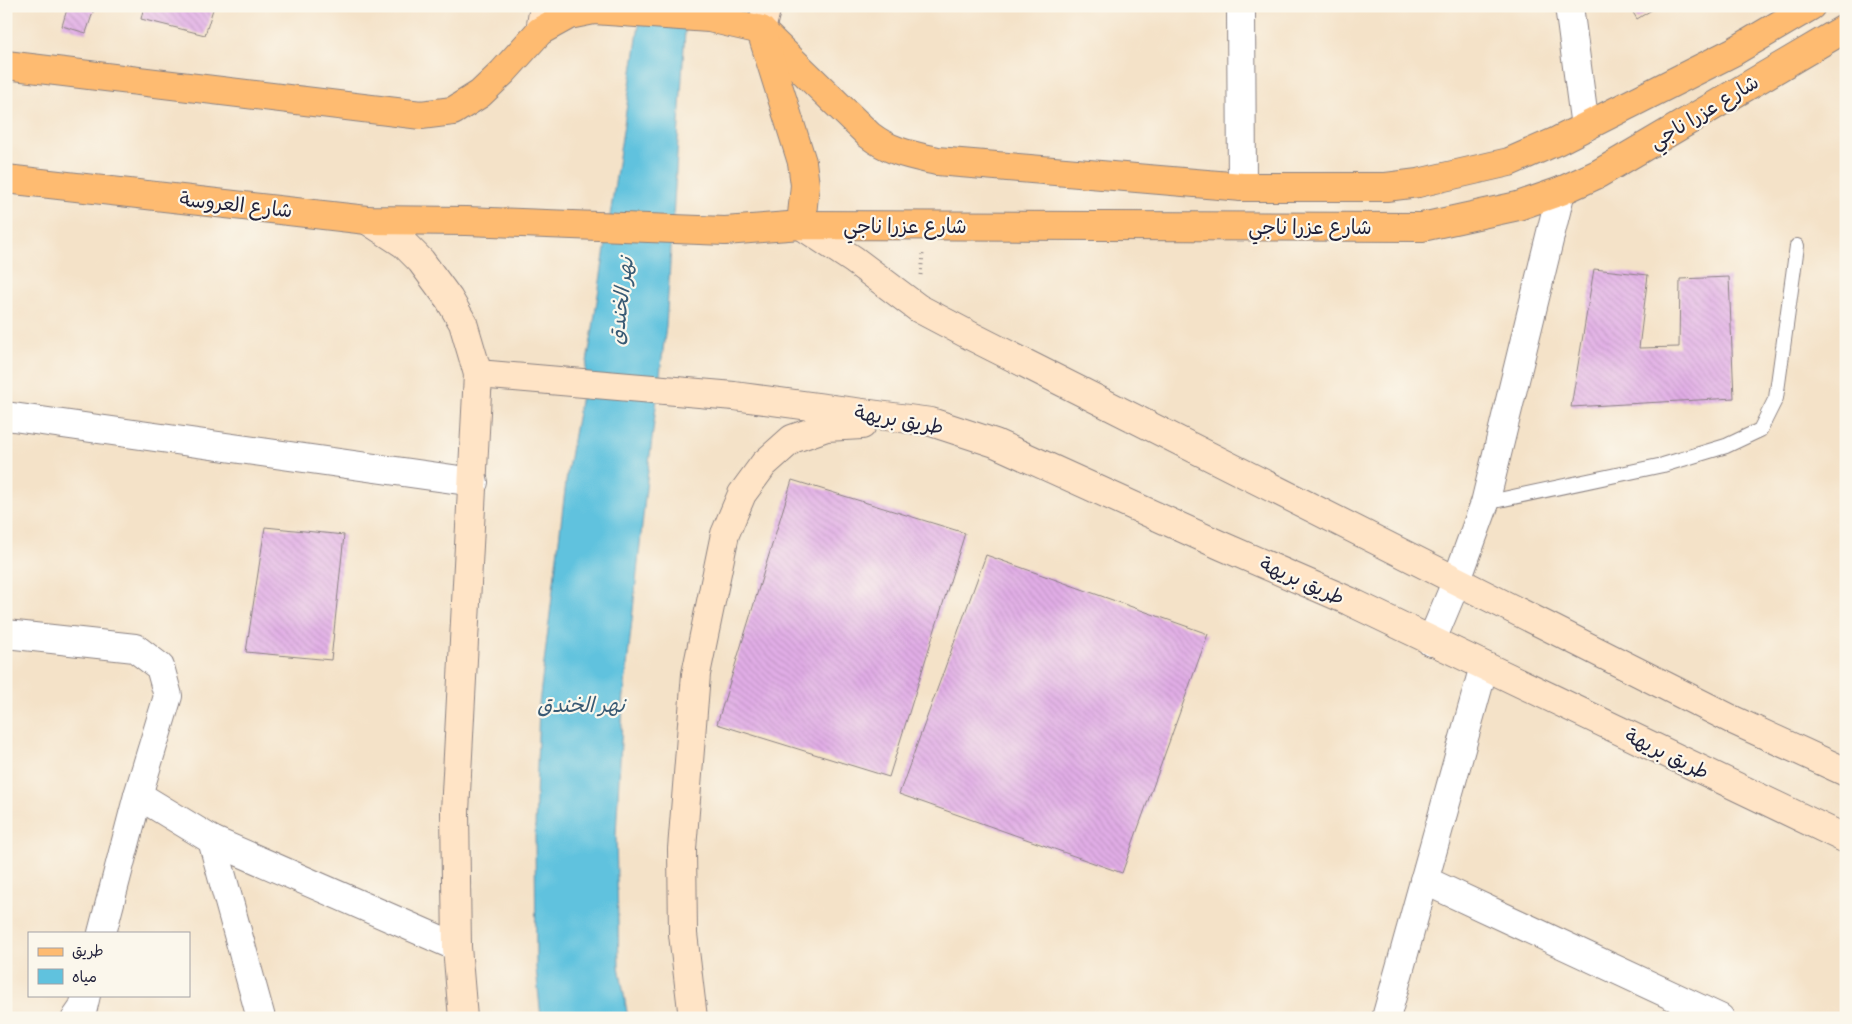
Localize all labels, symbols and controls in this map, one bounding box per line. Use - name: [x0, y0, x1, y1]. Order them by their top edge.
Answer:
- street label: شارع عزرا ناجي: [1645, 69, 1766, 159]
- street label: شارع العروسة: [178, 187, 294, 224]
- street label: شارع عزرا ناجي: [843, 214, 967, 244]
- street label: شارع عزرا ناجي: [1248, 215, 1372, 245]
- water label: نهر الخندق: [603, 254, 640, 346]
- street label: طريق بريهة: [852, 400, 946, 440]
- street label: طريق بريهة: [1256, 551, 1348, 611]
- water label: نهر الخندق: [537, 692, 627, 718]
- street label: طريق بريهة: [1621, 723, 1713, 785]
- legend: [28, 932, 190, 996]
- text: طريق: [72, 942, 104, 961]
- text: مياه: [72, 968, 97, 987]

